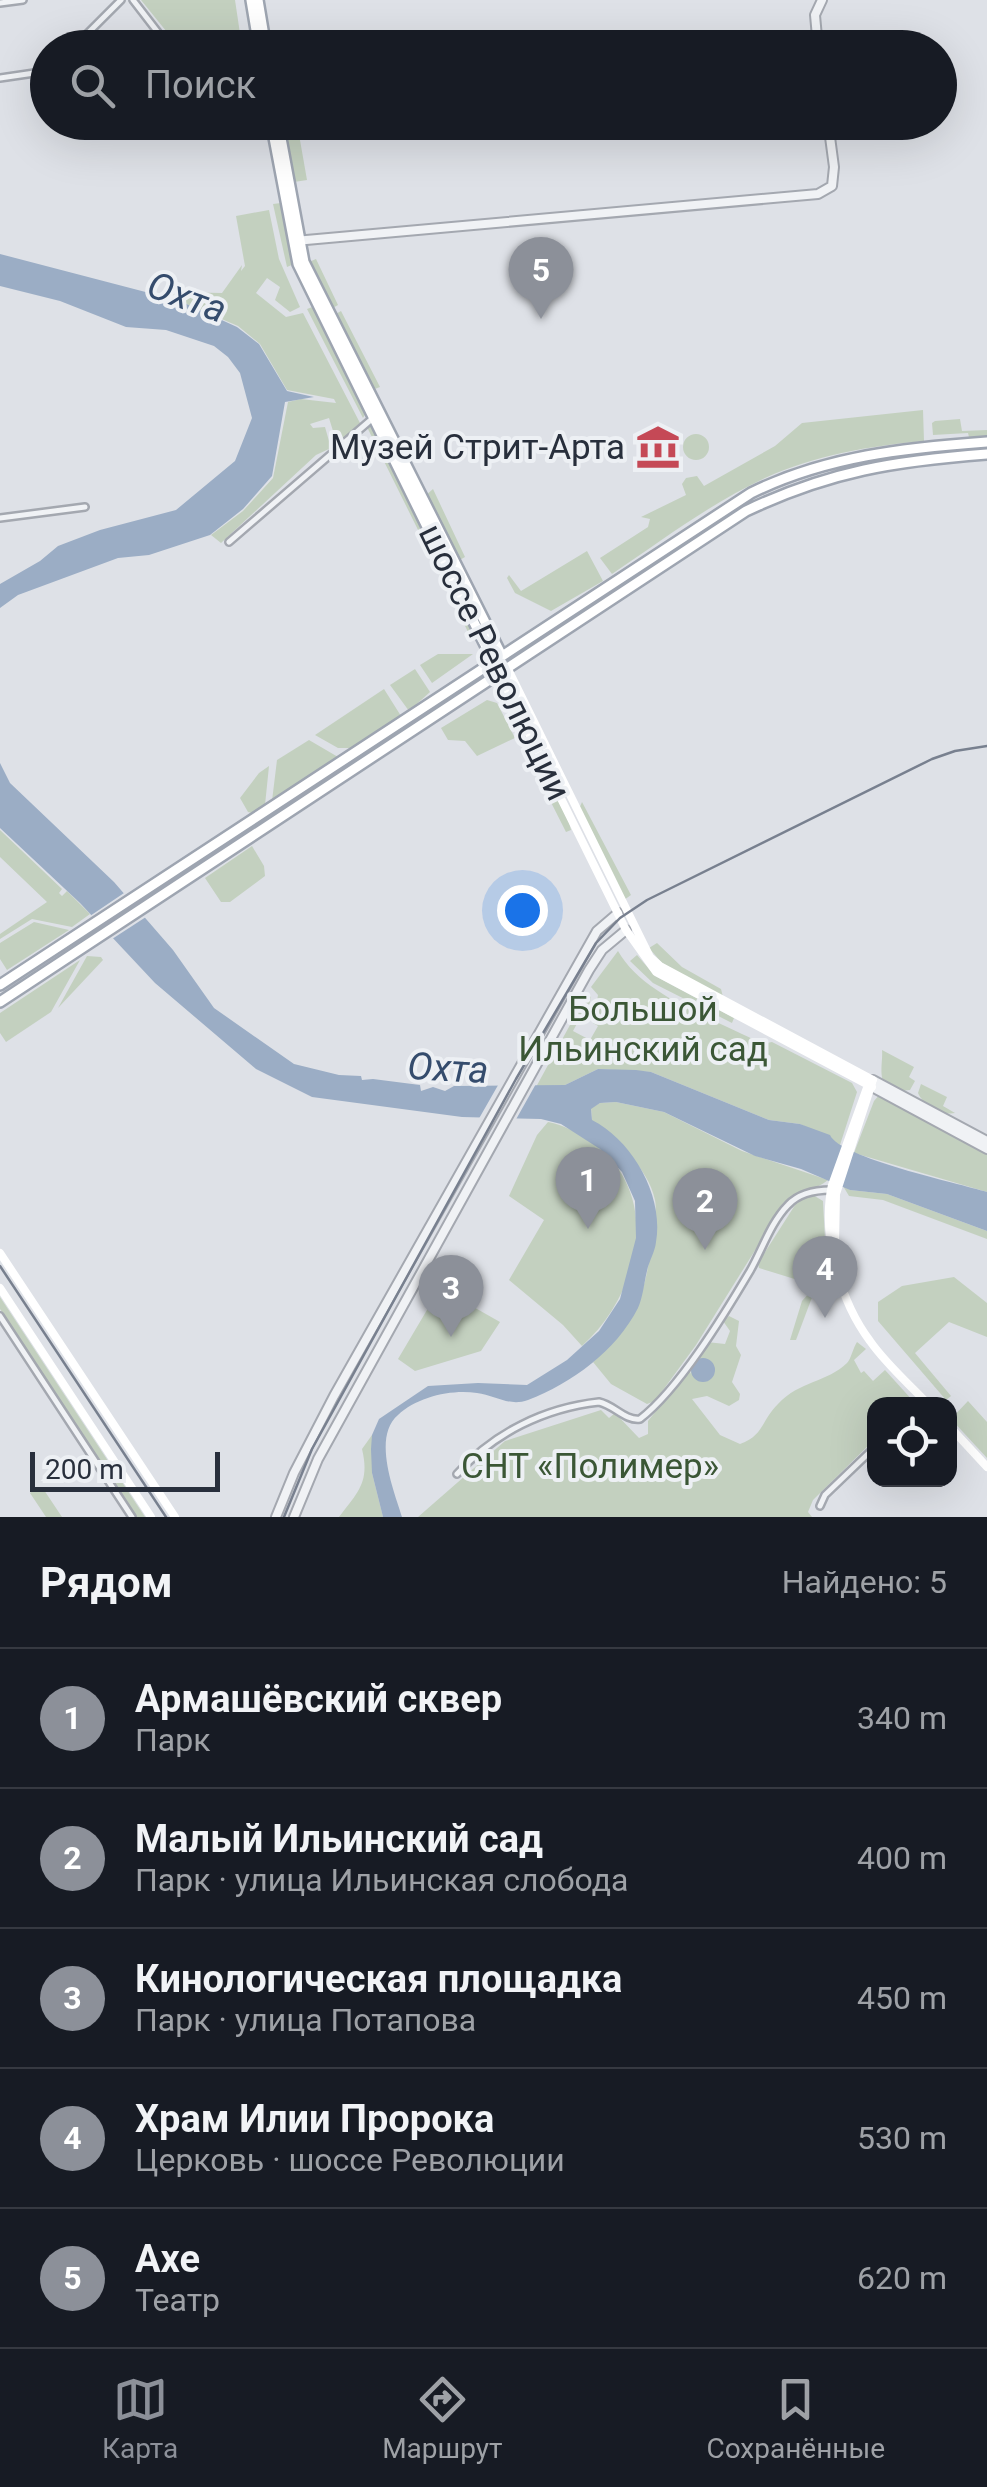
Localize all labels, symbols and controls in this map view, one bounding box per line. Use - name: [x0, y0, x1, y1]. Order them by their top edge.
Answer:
- search box: [30, 30, 957, 140]
- icon: search: [65, 58, 120, 113]
- text: Поиск: [145, 63, 256, 107]
- pin: 5: [508, 236, 574, 319]
- water label: Охта: [141, 262, 233, 332]
- museum icon: Музей Стрит-Арта: [634, 423, 682, 471]
- place label: Музей Стрит-Арта: [330, 427, 625, 468]
- street label: шоссе Революции: [410, 517, 579, 807]
- your location: [497, 885, 548, 936]
- park label: Большой Ильинский сад: [518, 989, 768, 1070]
- water label: Охта: [406, 1044, 490, 1092]
- pin: 1: [556, 1146, 620, 1229]
- pin: 2: [672, 1168, 738, 1250]
- pin: 4: [792, 1236, 858, 1318]
- pin: 3: [418, 1254, 484, 1337]
- map controls: [867, 1397, 957, 1487]
- button: locate: [867, 1397, 957, 1487]
- park label: СНТ «Полимер»: [461, 1446, 719, 1487]
- scale bar: [30, 1447, 220, 1492]
- text: 200 m: [45, 1453, 124, 1486]
- text: Рядом: [40, 1558, 173, 1607]
- text: Найдено: 5: [782, 1563, 947, 1601]
- text: Армашёвский сквер: [135, 1677, 502, 1721]
- text: 1: [63, 1699, 82, 1737]
- text: 340 m: [857, 1699, 947, 1737]
- text: Парк: [135, 1721, 211, 1759]
- text: Малый Ильинский сад: [135, 1817, 543, 1861]
- text: 2: [63, 1839, 82, 1877]
- text: 400 m: [857, 1839, 947, 1877]
- text: Парк · улица Ильинская слобода: [135, 1861, 628, 1899]
- text: Кинологическая площадка: [135, 1957, 622, 2001]
- text: 3: [63, 1979, 82, 2017]
- text: 450 m: [857, 1979, 947, 2017]
- text: Парк · улица Потапова: [135, 2001, 476, 2039]
- text: Храм Илии Пророка: [135, 2097, 494, 2141]
- text: 4: [63, 2119, 82, 2157]
- text: 530 m: [857, 2119, 947, 2157]
- text: Церковь · шоссе Революции: [135, 2141, 565, 2179]
- text: Ахе: [135, 2237, 200, 2281]
- text: 5: [63, 2259, 82, 2297]
- text: 620 m: [857, 2259, 947, 2297]
- text: Театр: [135, 2281, 220, 2319]
- tab: Карта: [102, 2372, 178, 2465]
- tab: Маршрут: [382, 2372, 503, 2465]
- tab: Сохранённые: [706, 2372, 885, 2465]

